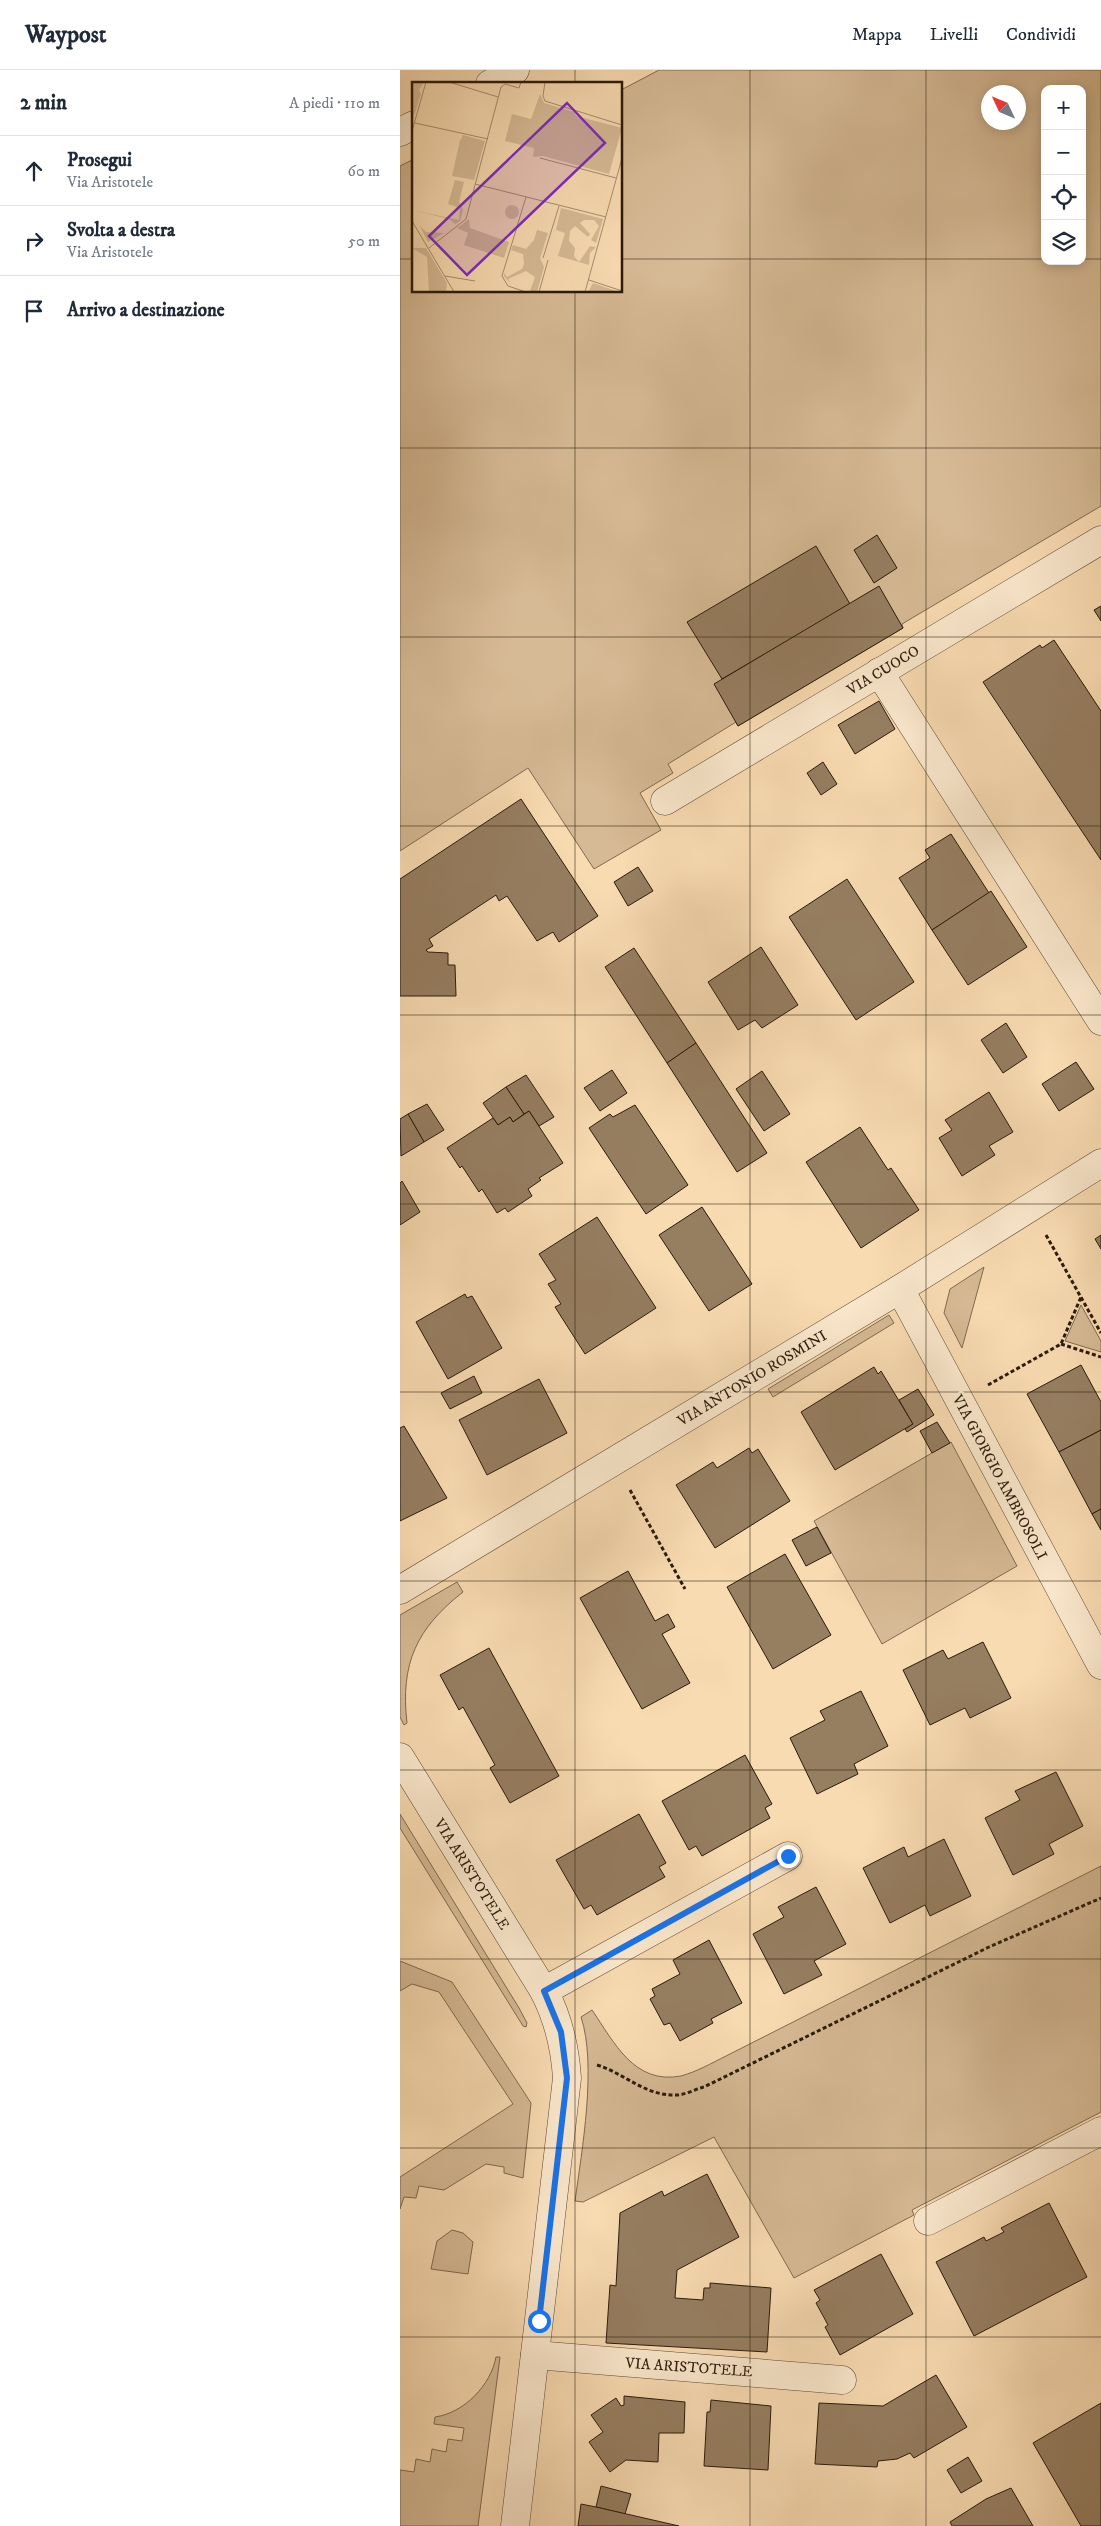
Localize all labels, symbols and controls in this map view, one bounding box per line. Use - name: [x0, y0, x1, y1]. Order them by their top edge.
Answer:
- text: Waypost: [25, 20, 106, 50]
- text: Mappa: [852, 24, 902, 46]
- text: Livelli: [930, 24, 978, 46]
- text: Condividi: [1006, 24, 1076, 46]
- inset map: [412, 82, 622, 292]
- north arrow: [981, 85, 1026, 130]
- map controls: [1041, 85, 1086, 265]
- button: +: [1041, 85, 1086, 130]
- text: 2 min: [20, 90, 67, 116]
- text: A piedi · 110 m: [289, 93, 380, 113]
- button: −: [1041, 130, 1086, 175]
- text: Prosegui: [67, 149, 132, 172]
- icon: ahead: [20, 157, 48, 185]
- text: 60 m: [348, 161, 380, 181]
- text: Via Aristotele: [67, 172, 153, 192]
- button: locate: [1041, 175, 1086, 220]
- text: Svolta a destra: [67, 219, 175, 242]
- button: layers: [1041, 220, 1086, 265]
- icon: right: [20, 227, 48, 255]
- text: 50 m: [348, 231, 380, 251]
- text: Via Aristotele: [67, 242, 153, 262]
- icon: arrive: [20, 297, 48, 325]
- text: Arrivo a destinazione: [67, 299, 225, 322]
- street label: VIA CUOCO: [843, 641, 923, 700]
- street label: VIA ANTONIO ROSMINI: [673, 1326, 830, 1431]
- street label: VIA GIORGIO AMBROSOLI: [947, 1391, 1051, 1563]
- street label: VIA ARISTOTELE: [429, 1814, 514, 1934]
- route end: [777, 1845, 800, 1868]
- route start: [528, 2310, 551, 2333]
- street label: VIA ARISTOTELE: [624, 2354, 754, 2381]

